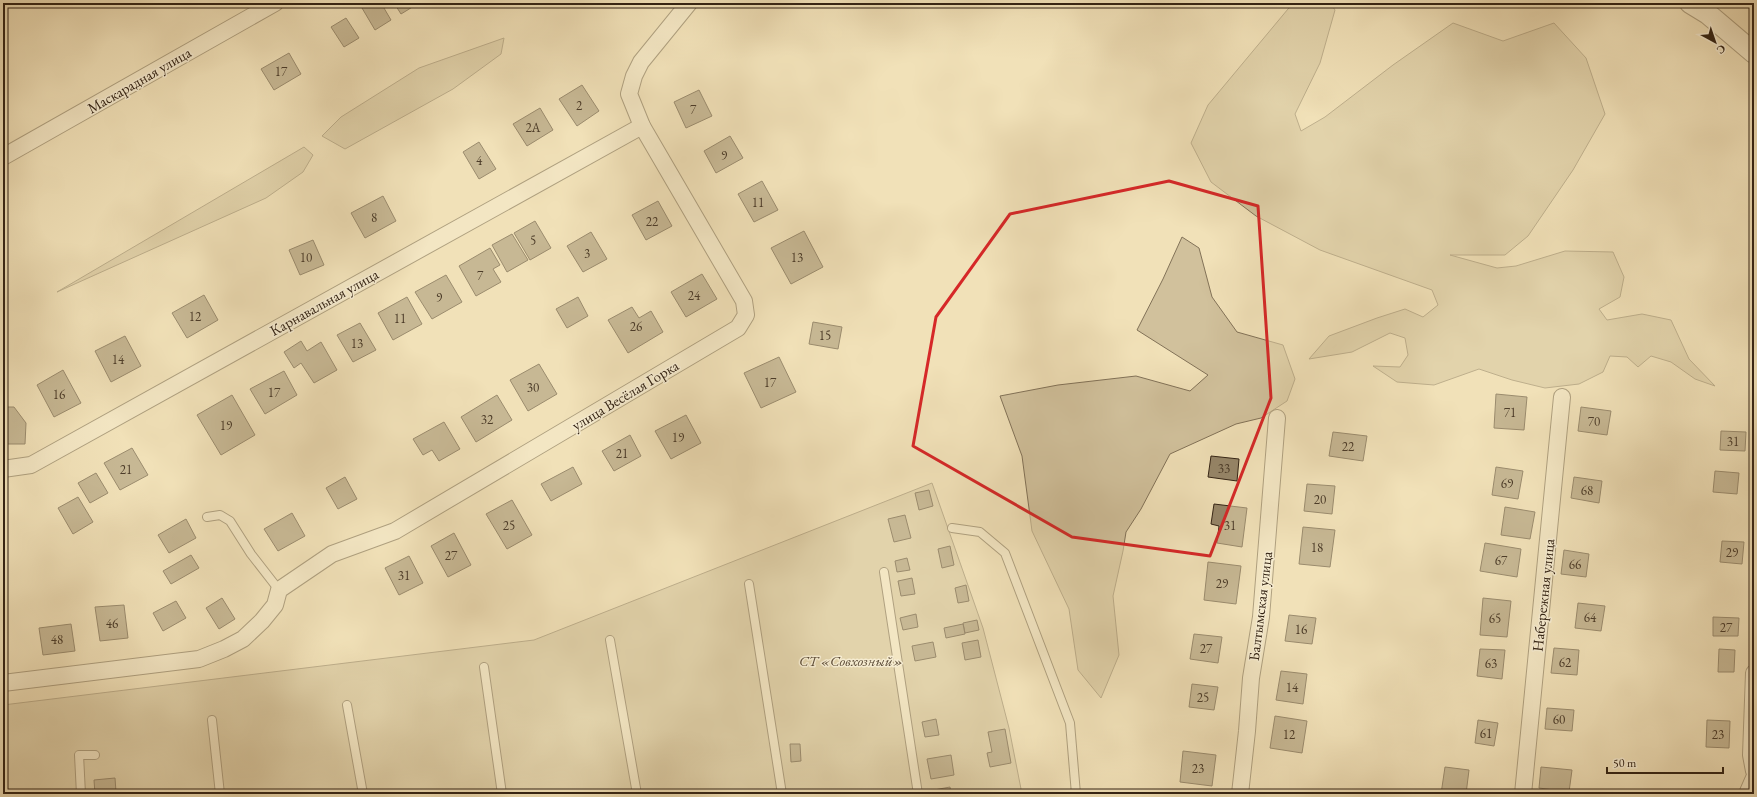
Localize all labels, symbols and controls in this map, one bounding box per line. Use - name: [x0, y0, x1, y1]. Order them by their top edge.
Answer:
- north arrow: [1695, 22, 1735, 62]
- text: С: [1714, 42, 1729, 58]
- street label: Маскарадная улица: [84, 43, 194, 117]
- house number: 17: [275, 63, 288, 80]
- house number: 2: [576, 97, 583, 114]
- house number: 7: [690, 101, 697, 118]
- house number: 2А: [525, 119, 542, 136]
- house number: 9: [721, 147, 728, 164]
- house number: 4: [476, 152, 483, 169]
- house number: 11: [752, 194, 764, 211]
- house number: 8: [371, 209, 377, 226]
- house number: 22: [646, 213, 659, 230]
- house number: 5: [530, 232, 536, 249]
- house number: 3: [584, 245, 590, 262]
- house number: 10: [300, 249, 312, 266]
- house number: 13: [791, 249, 803, 266]
- street label: Карнавальная улица: [266, 264, 382, 340]
- house number: 7: [477, 267, 484, 284]
- house number: 24: [688, 287, 701, 304]
- house number: 9: [436, 289, 443, 306]
- house number: 12: [189, 308, 202, 325]
- house number: 11: [394, 310, 406, 327]
- house number: 26: [630, 318, 642, 335]
- house number: 15: [819, 327, 831, 344]
- house number: 13: [351, 335, 363, 352]
- house number: 14: [112, 351, 125, 368]
- street label: улица Весёлая Горка: [568, 356, 682, 434]
- house number: 17: [764, 374, 777, 391]
- house number: 30: [527, 379, 539, 396]
- house number: 17: [268, 384, 281, 401]
- house number: 16: [53, 386, 65, 403]
- house number: 71: [1504, 404, 1516, 421]
- house number: 32: [481, 411, 494, 428]
- house number: 70: [1588, 413, 1600, 430]
- house number: 19: [220, 417, 233, 434]
- house number: 19: [672, 429, 685, 446]
- house number: 31: [1727, 433, 1739, 450]
- house number: 22: [1342, 438, 1355, 455]
- house number: 21: [616, 445, 628, 462]
- house number: 33: [1218, 460, 1230, 477]
- house number: 21: [120, 461, 132, 478]
- house number: 69: [1501, 475, 1514, 492]
- house number: 68: [1581, 482, 1593, 499]
- house number: 20: [1314, 491, 1326, 508]
- house number: 25: [503, 517, 515, 534]
- house number: 31: [1224, 517, 1236, 534]
- street label: Набережная улица: [1528, 538, 1558, 652]
- house number: 18: [1311, 539, 1323, 556]
- house number: 29: [1726, 544, 1739, 561]
- house number: 27: [445, 547, 458, 564]
- street label: Балтымская улица: [1244, 550, 1276, 662]
- house number: 67: [1495, 552, 1508, 569]
- house number: 66: [1569, 556, 1581, 573]
- house number: 31: [398, 567, 410, 584]
- house number: 29: [1216, 575, 1229, 592]
- house number: 64: [1584, 609, 1597, 626]
- house number: 65: [1489, 610, 1501, 627]
- house number: 46: [106, 615, 118, 632]
- house number: 27: [1720, 619, 1733, 636]
- house number: 16: [1295, 621, 1307, 638]
- house number: 48: [51, 631, 63, 648]
- house number: 27: [1200, 640, 1213, 657]
- park label: СТ «Совхозный»: [799, 651, 903, 670]
- house number: 62: [1559, 654, 1572, 671]
- house number: 63: [1485, 655, 1497, 672]
- house number: 14: [1286, 679, 1299, 696]
- house number: 25: [1197, 689, 1209, 706]
- house number: 60: [1553, 711, 1565, 728]
- house number: 61: [1480, 725, 1492, 742]
- house number: 12: [1283, 726, 1296, 743]
- house number: 23: [1712, 726, 1724, 743]
- scale bar: [1607, 749, 1723, 775]
- text: 50 m: [1613, 755, 1637, 771]
- house number: 23: [1192, 760, 1204, 777]

